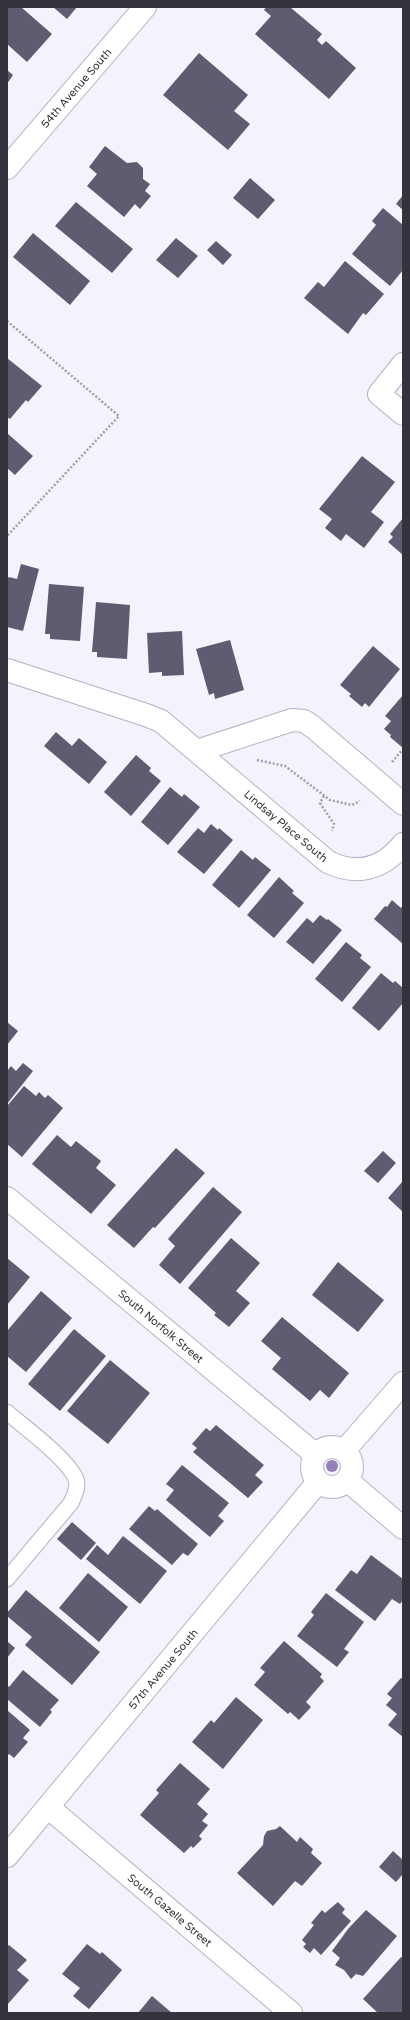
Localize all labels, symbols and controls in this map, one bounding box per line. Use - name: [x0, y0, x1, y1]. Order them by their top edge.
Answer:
- street label: 54th Avenue South: [38, 46, 114, 131]
- street label: Lindsay Place South: [241, 788, 330, 865]
- street label: South Norfolk Street: [115, 1287, 206, 1366]
- street label: 57th Avenue South: [126, 1627, 201, 1712]
- street label: South Gazelle Street: [125, 1871, 215, 1949]

